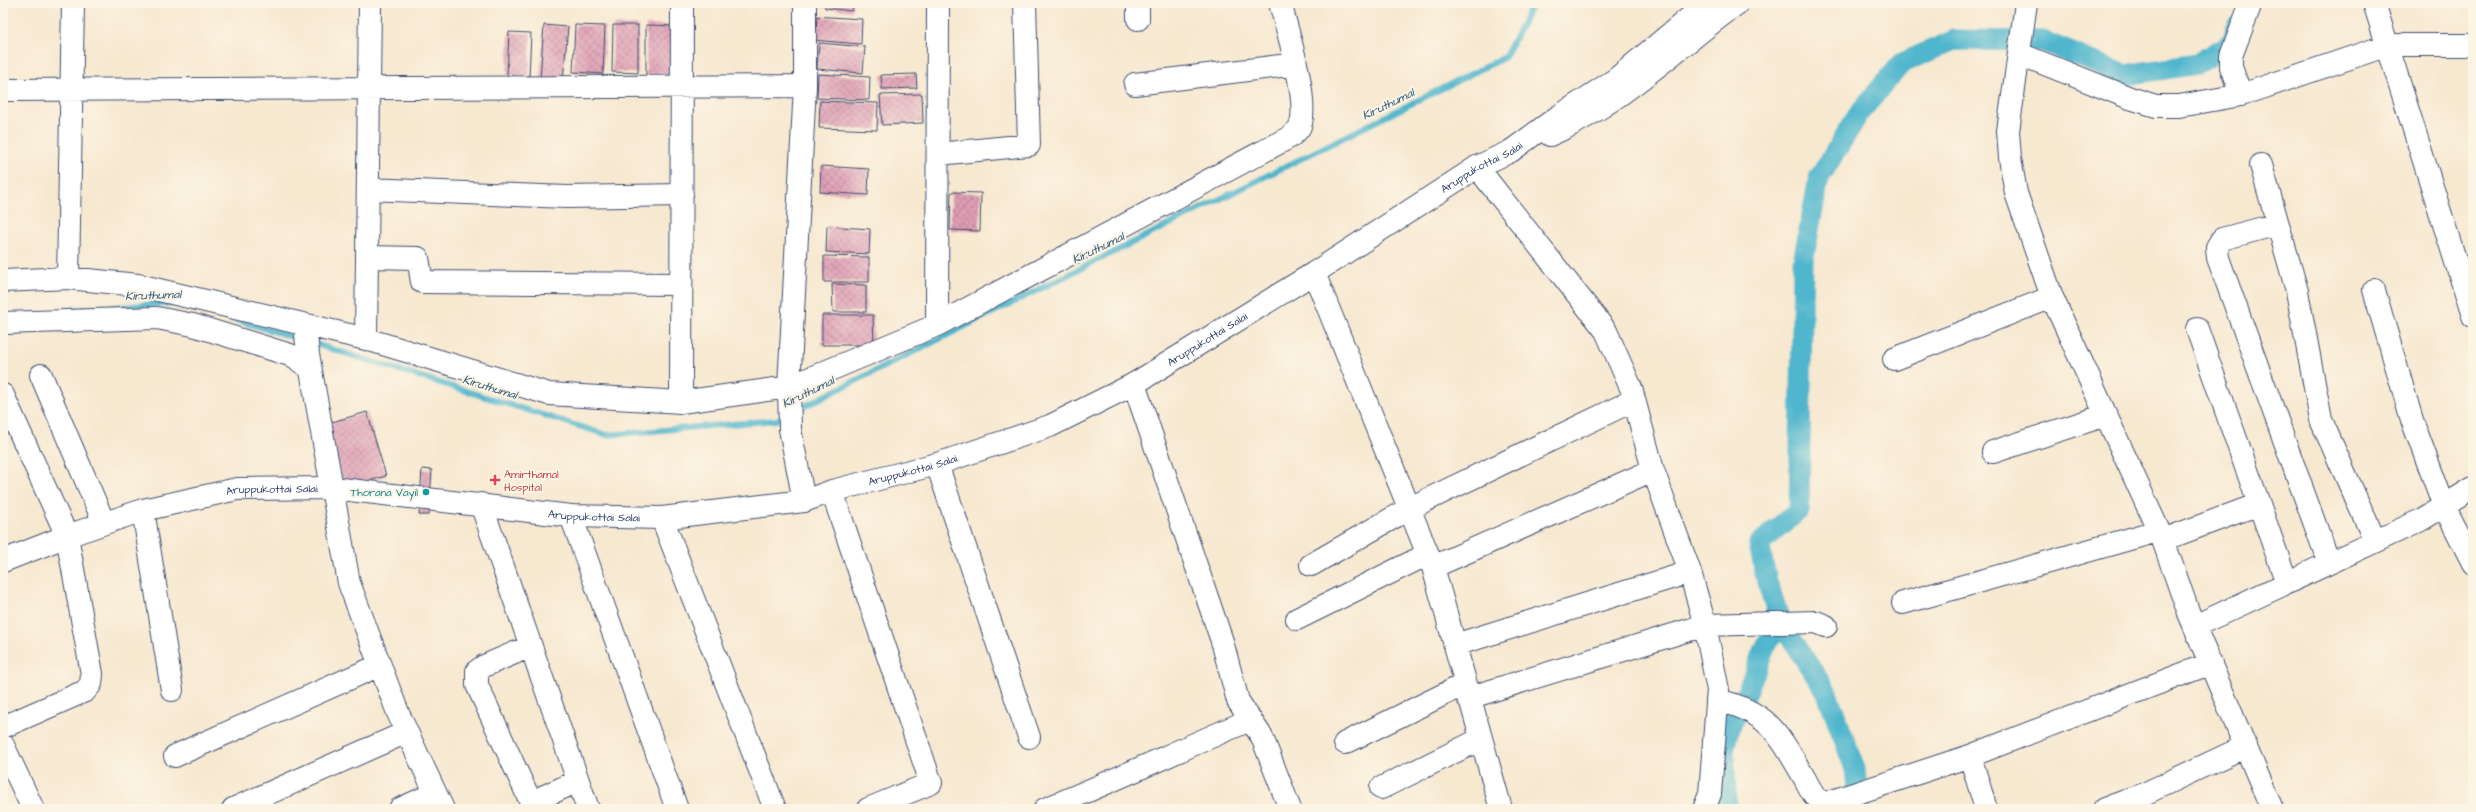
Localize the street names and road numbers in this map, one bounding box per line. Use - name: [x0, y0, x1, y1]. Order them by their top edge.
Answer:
- street label: Aruppukottai Salai: [1438, 138, 1526, 197]
- street label: Aruppukottai Salai: [1164, 309, 1250, 370]
- street label: Aruppukottai Salai: [866, 451, 960, 489]
- street label: Aruppukottai Salai: [224, 481, 318, 499]
- street label: Aruppukottai Salai: [547, 506, 640, 526]

